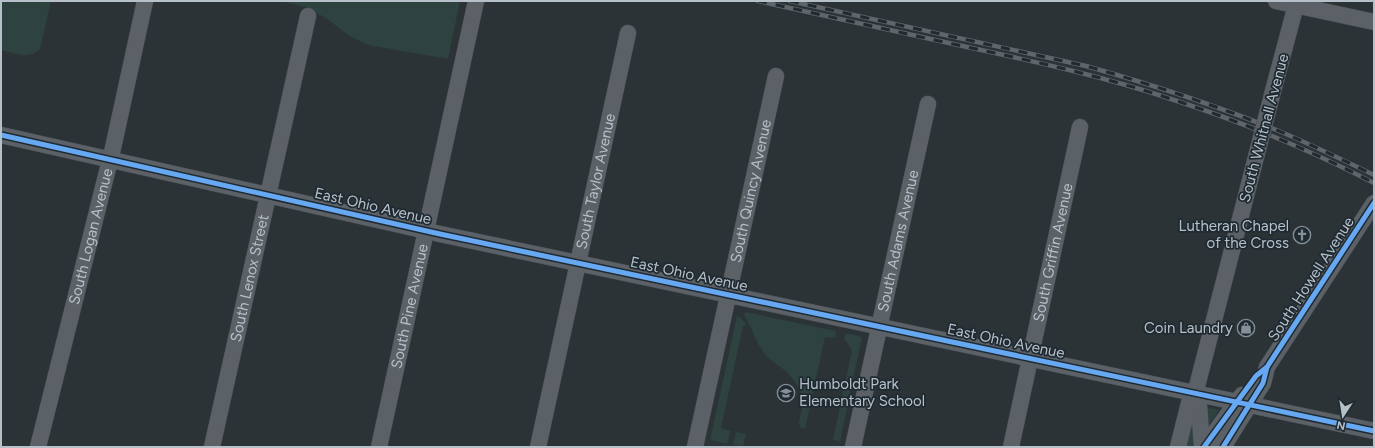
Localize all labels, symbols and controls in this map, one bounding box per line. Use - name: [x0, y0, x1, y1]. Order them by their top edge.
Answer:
- street label: South Whitnall Avenue: [1236, 52, 1292, 204]
- street label: South Taylor Avenue: [572, 112, 619, 251]
- street label: South Quincy Avenue: [726, 118, 775, 264]
- street label: South Logan Avenue: [65, 166, 117, 307]
- street label: South Adams Avenue: [874, 168, 922, 314]
- street label: South Griffin Avenue: [1029, 181, 1077, 324]
- street label: East Ohio Avenue: [313, 184, 433, 228]
- street label: South Lenox Street: [227, 212, 273, 344]
- street label: South Howell Avenue: [1264, 213, 1358, 345]
- place label: Lutheran Chapel of the Cross: [1179, 217, 1289, 252]
- church icon: Lutheran Chapel of the Cross: [1292, 225, 1312, 245]
- street label: South Pine Avenue: [387, 242, 432, 370]
- street label: East Ohio Avenue: [629, 253, 749, 295]
- shop icon: Coin Laundry: [1236, 318, 1256, 338]
- place label: Coin Laundry: [1144, 319, 1233, 337]
- street label: East Ohio Avenue: [946, 320, 1066, 362]
- place label: Humboldt Park Elementary School: [799, 375, 925, 410]
- school or university icon: Humboldt Park Elementary School: [776, 383, 796, 403]
- north arrow: [1323, 396, 1363, 436]
- text: N: [1336, 418, 1347, 433]

